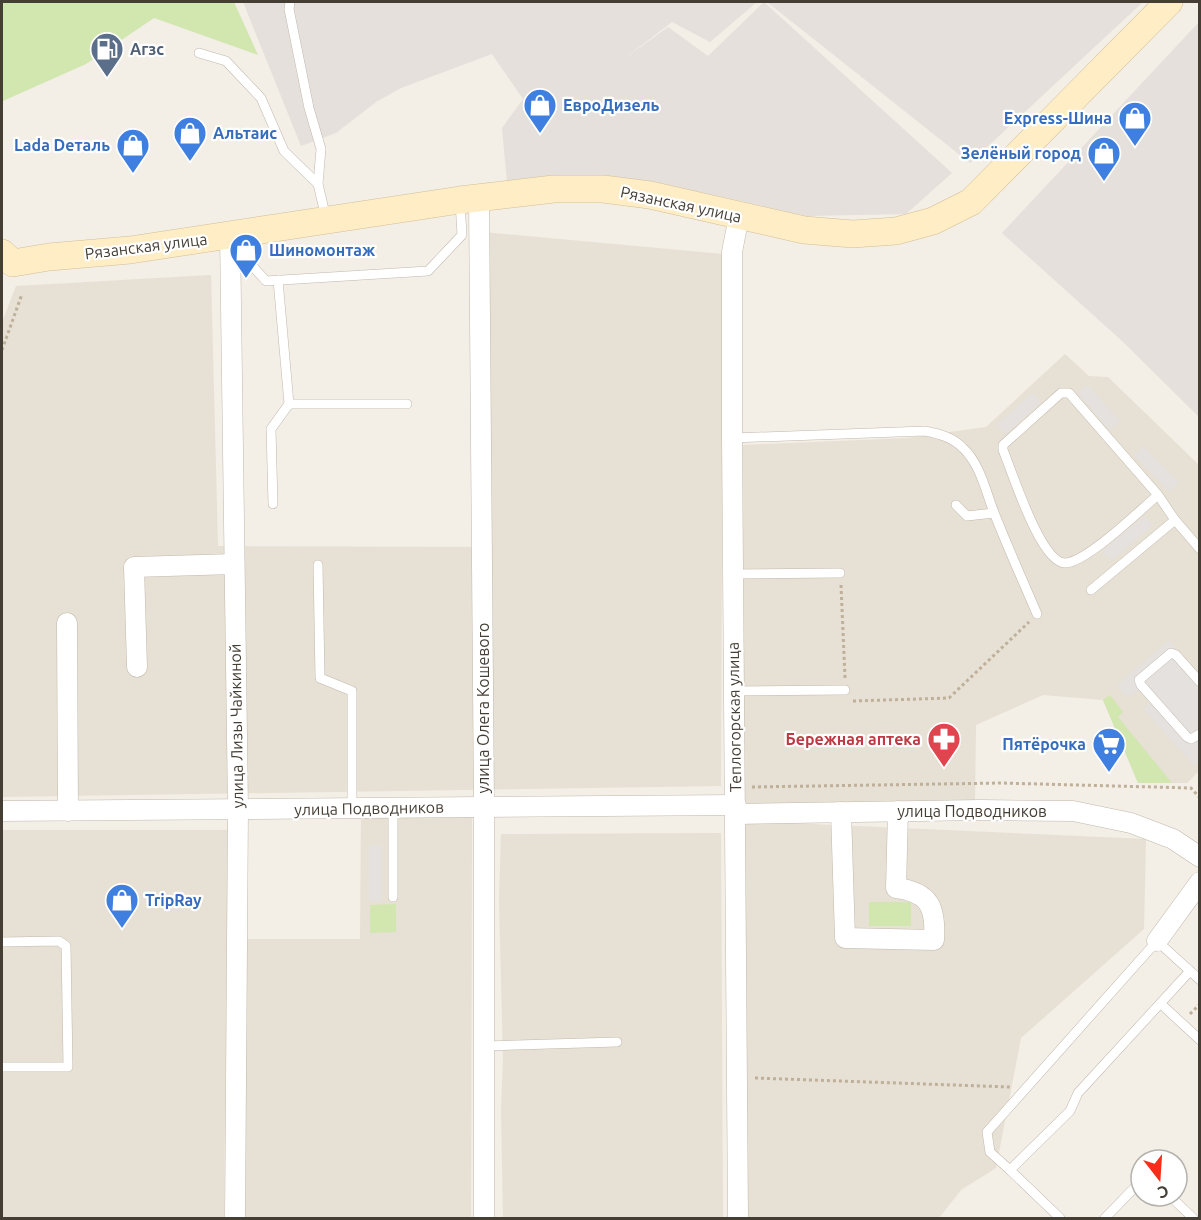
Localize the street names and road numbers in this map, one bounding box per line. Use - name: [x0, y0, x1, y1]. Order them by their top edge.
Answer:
- street label: Рязанская улица: [619, 182, 743, 226]
- street label: Рязанская улица: [84, 230, 208, 262]
- street label: улица Олега Кошевого: [474, 623, 492, 793]
- street label: Теплогорская улица: [724, 642, 744, 792]
- street label: улица Лизы Чайкиной: [226, 644, 246, 808]
- street label: улица Подводников: [294, 798, 444, 818]
- street label: улица Подводников: [897, 802, 1047, 820]

